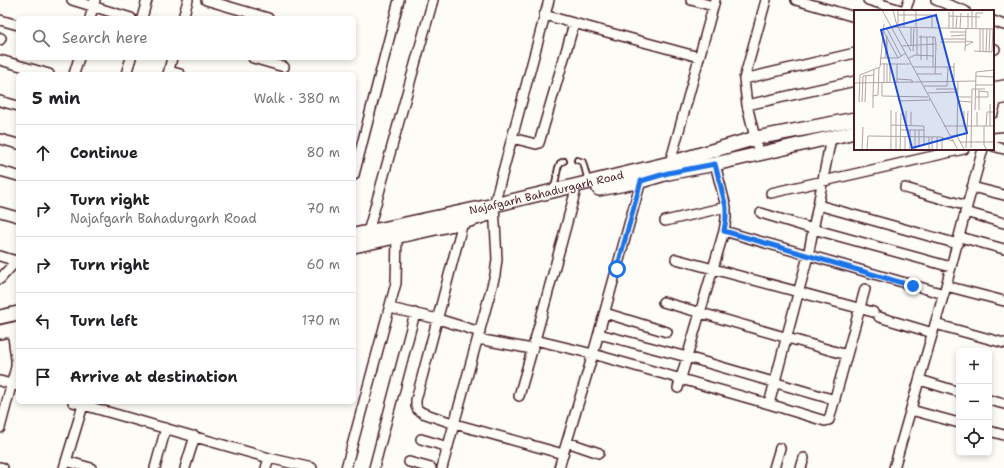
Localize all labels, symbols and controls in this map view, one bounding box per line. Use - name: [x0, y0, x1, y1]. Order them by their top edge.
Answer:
- inset map: [854, 10, 994, 150]
- search box: [16, 16, 356, 60]
- icon: search: [30, 27, 52, 49]
- text: Search here: [62, 28, 148, 48]
- text: 5 min: [32, 87, 80, 109]
- text: Walk · 380 m: [254, 90, 340, 107]
- icon: ahead: [32, 142, 54, 164]
- text: Continue: [70, 143, 138, 163]
- text: 80 m: [306, 144, 340, 161]
- street label: Najafgarh Bahadurgarh Road: [468, 167, 625, 218]
- text: Turn right: [70, 190, 150, 210]
- icon: right: [32, 198, 54, 220]
- text: 70 m: [306, 200, 340, 217]
- text: Najafgarh Bahadurgarh Road: [70, 210, 257, 227]
- icon: right: [32, 254, 54, 276]
- text: Turn right: [70, 255, 150, 275]
- text: 60 m: [307, 256, 340, 273]
- route start: [608, 260, 626, 278]
- route end: [904, 277, 922, 295]
- icon: left: [32, 310, 54, 332]
- text: Turn left: [70, 311, 138, 331]
- text: 170 m: [302, 312, 340, 329]
- map controls: [956, 348, 992, 456]
- button: +: [956, 348, 992, 384]
- icon: arrive: [32, 366, 54, 388]
- text: Arrive at destination: [70, 367, 238, 387]
- button: −: [956, 384, 992, 420]
- button: locate: [956, 420, 992, 456]

